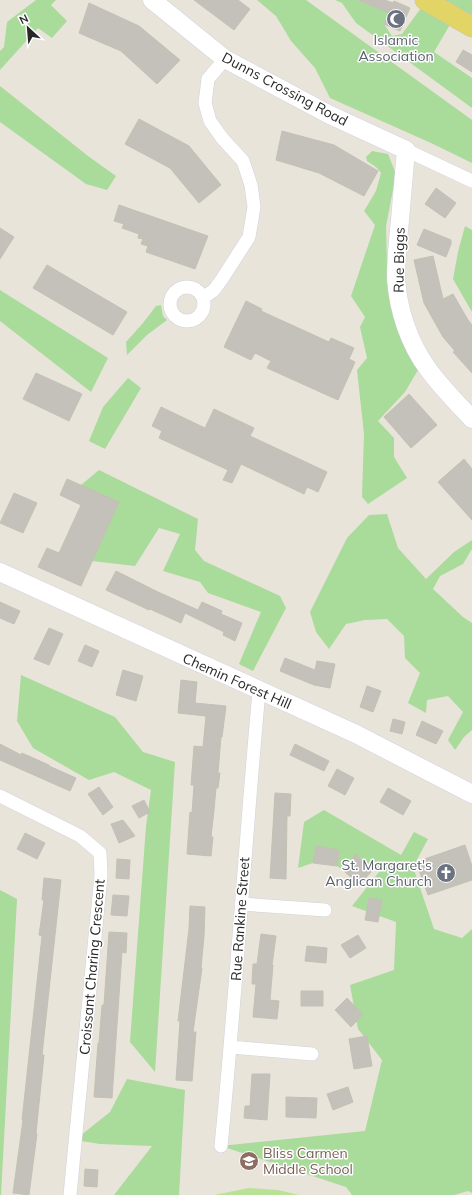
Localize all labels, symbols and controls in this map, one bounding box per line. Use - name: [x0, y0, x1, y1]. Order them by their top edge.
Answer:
- north arrow: [8, 8, 48, 48]
- mosque icon: Islamic Association: [385, 8, 407, 30]
- text: N: [17, 11, 30, 27]
- place label: Islamic Association: [358, 31, 434, 65]
- street label: Dunns Crossing Road: [219, 48, 351, 130]
- street label: Rue Biggs: [389, 227, 409, 293]
- street label: Chemin Forest Hill: [180, 649, 294, 713]
- street label: Rue Rankine Street: [227, 856, 253, 982]
- place label: St. Margaret's Anglican Church: [325, 856, 432, 890]
- church icon: St. Margaret's Anglican Church: [435, 862, 457, 884]
- street label: Croissant Charing Crescent: [75, 878, 109, 1056]
- place label: Bliss Carmen Middle School: [263, 1144, 353, 1178]
- school or university icon: Bliss Carmen Middle School: [238, 1150, 260, 1172]

